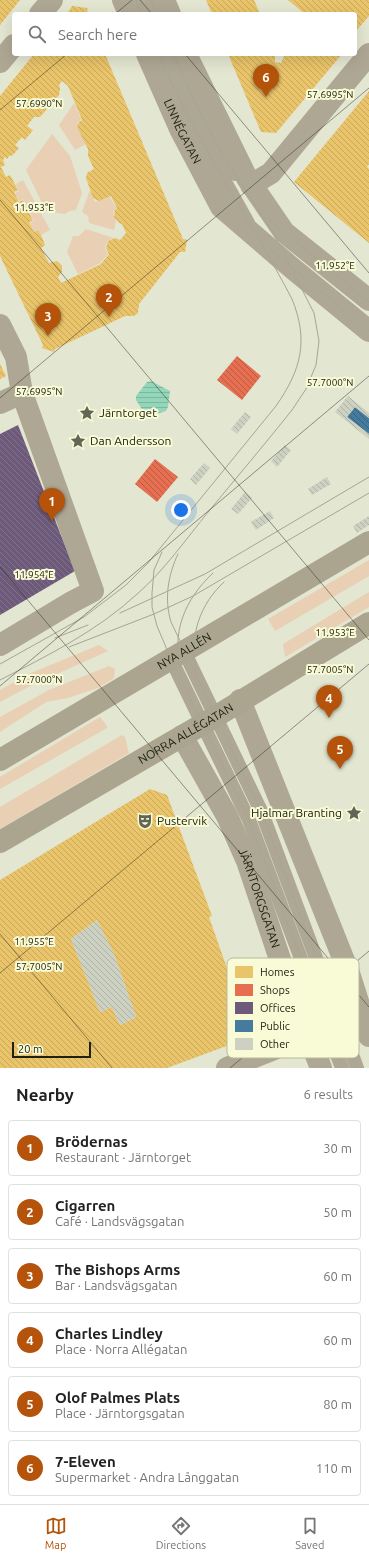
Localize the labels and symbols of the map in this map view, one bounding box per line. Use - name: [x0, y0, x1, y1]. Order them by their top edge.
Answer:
- pin: 6: [253, 64, 279, 97]
- text: 57.6995°N: [307, 89, 353, 100]
- street label: LINNÉGATAN: [162, 97, 204, 166]
- text: 57.6990°N: [16, 98, 62, 109]
- text: 11.953°E: [14, 202, 54, 213]
- text: 11.952°E: [315, 260, 355, 271]
- pin: 2: [96, 284, 122, 317]
- pin: 3: [35, 303, 61, 336]
- text: 57.7000°N: [307, 377, 353, 388]
- text: 57.6995°N: [16, 386, 62, 397]
- place icon: Järntorget: [78, 404, 96, 422]
- place label: Järntorget: [99, 406, 157, 419]
- place icon: Dan Andersson: [69, 432, 87, 450]
- place label: Dan Andersson: [90, 434, 171, 447]
- pin: 1: [39, 488, 65, 521]
- your location: [171, 500, 191, 520]
- text: 11.954°E: [14, 569, 54, 580]
- text: 11.953°E: [315, 627, 355, 638]
- street label: NYA ALLÉN: [155, 630, 213, 672]
- text: 57.7005°N: [307, 664, 353, 675]
- text: 57.7000°N: [16, 674, 62, 685]
- pin: 4: [316, 685, 342, 718]
- street label: NORRA ALLÉGATAN: [136, 700, 235, 766]
- pin: 5: [327, 736, 353, 769]
- place icon: Hjalmar Branting: [345, 804, 363, 822]
- place label: Hjalmar Branting: [251, 806, 342, 819]
- theatre icon: Pustervik: [136, 812, 154, 830]
- place label: Pustervik: [157, 814, 207, 827]
- street label: JÄRNTORGSGATAN: [236, 846, 283, 950]
- text: 11.955°E: [14, 936, 54, 947]
- legend: [227, 958, 359, 1058]
- text: 57.7005°N: [16, 961, 62, 972]
- text: Homes: [260, 966, 295, 978]
- text: Shops: [260, 984, 290, 996]
- text: Offices: [260, 1002, 296, 1014]
- text: Public: [260, 1020, 290, 1032]
- text: Other: [260, 1038, 290, 1050]
- scale bar: [12, 1040, 91, 1059]

